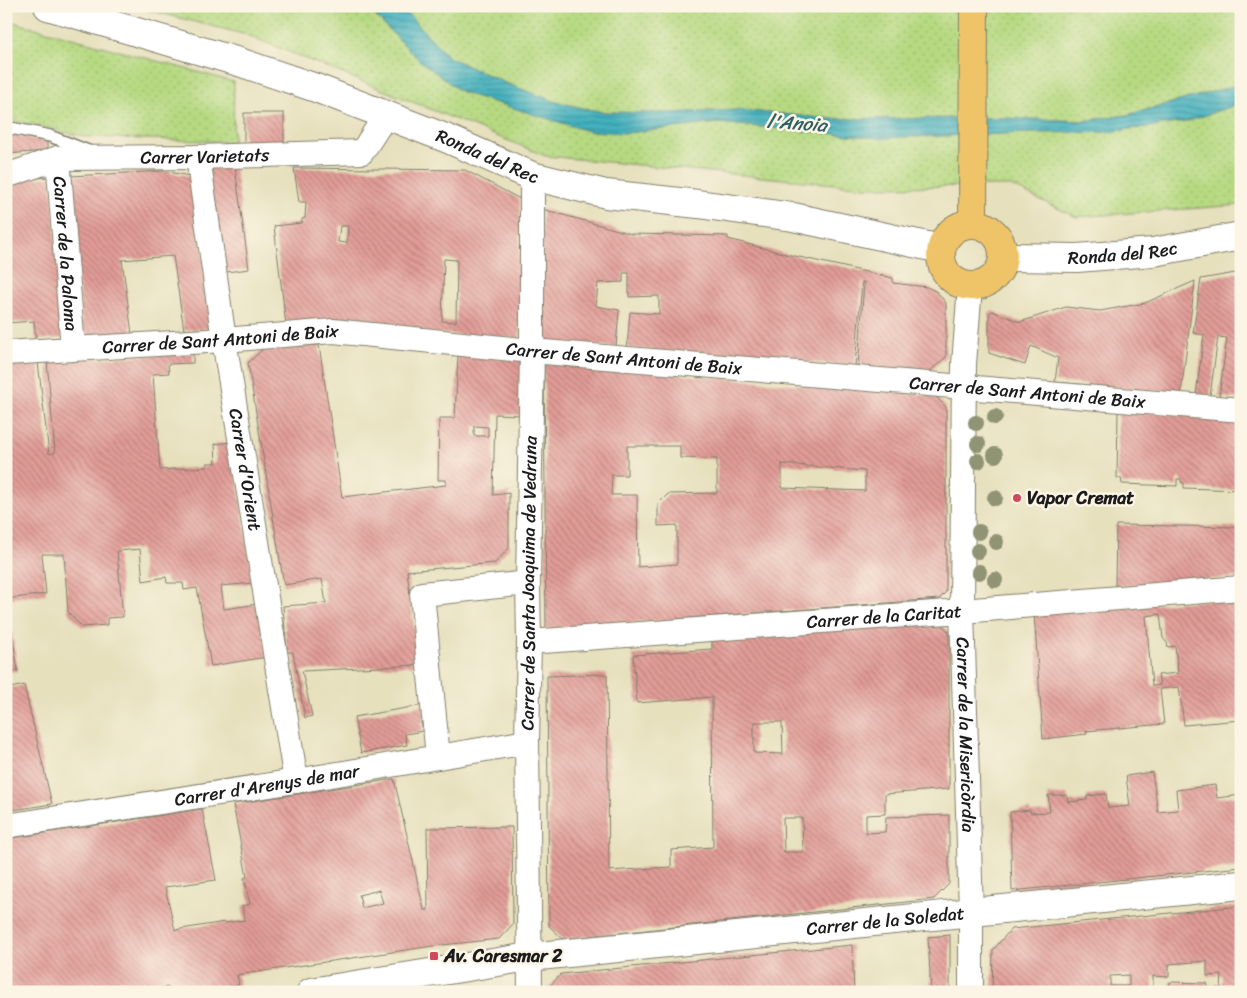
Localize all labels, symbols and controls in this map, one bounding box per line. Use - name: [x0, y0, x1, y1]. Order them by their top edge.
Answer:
- water label: l'Anoia: [766, 104, 829, 142]
- street label: Ronda del Rec: [431, 120, 542, 193]
- street label: Carrer Varietats: [140, 139, 271, 173]
- street label: Carrer de la Paloma: [43, 175, 88, 332]
- street label: Ronda del Rec: [1068, 232, 1180, 274]
- street label: Carrer de Sant Antoni de Baix: [102, 315, 341, 363]
- street label: Carrer de Sant Antoni de Baix: [504, 332, 744, 384]
- street label: Carrer de Sant Antoni de Baix: [908, 366, 1148, 418]
- street label: Carrer d'Orient: [219, 406, 271, 533]
- street label: Carrer de Santa Joaquima de Vedruna: [511, 435, 547, 731]
- place label: Vapor Cremat: [1027, 482, 1134, 514]
- marker: Vapor Cremat: [1011, 492, 1023, 504]
- street label: Carrer de la Caritat: [805, 595, 963, 638]
- street label: Carrer de la Misericòrdia: [947, 637, 985, 833]
- street label: Carrer d'Arenys de mar: [172, 754, 363, 816]
- street label: Carrer de la Soledat: [805, 897, 966, 945]
- place label: Av. Caresmar 2: [443, 940, 563, 972]
- marker: Av. Caresmar 2: [428, 950, 440, 962]

